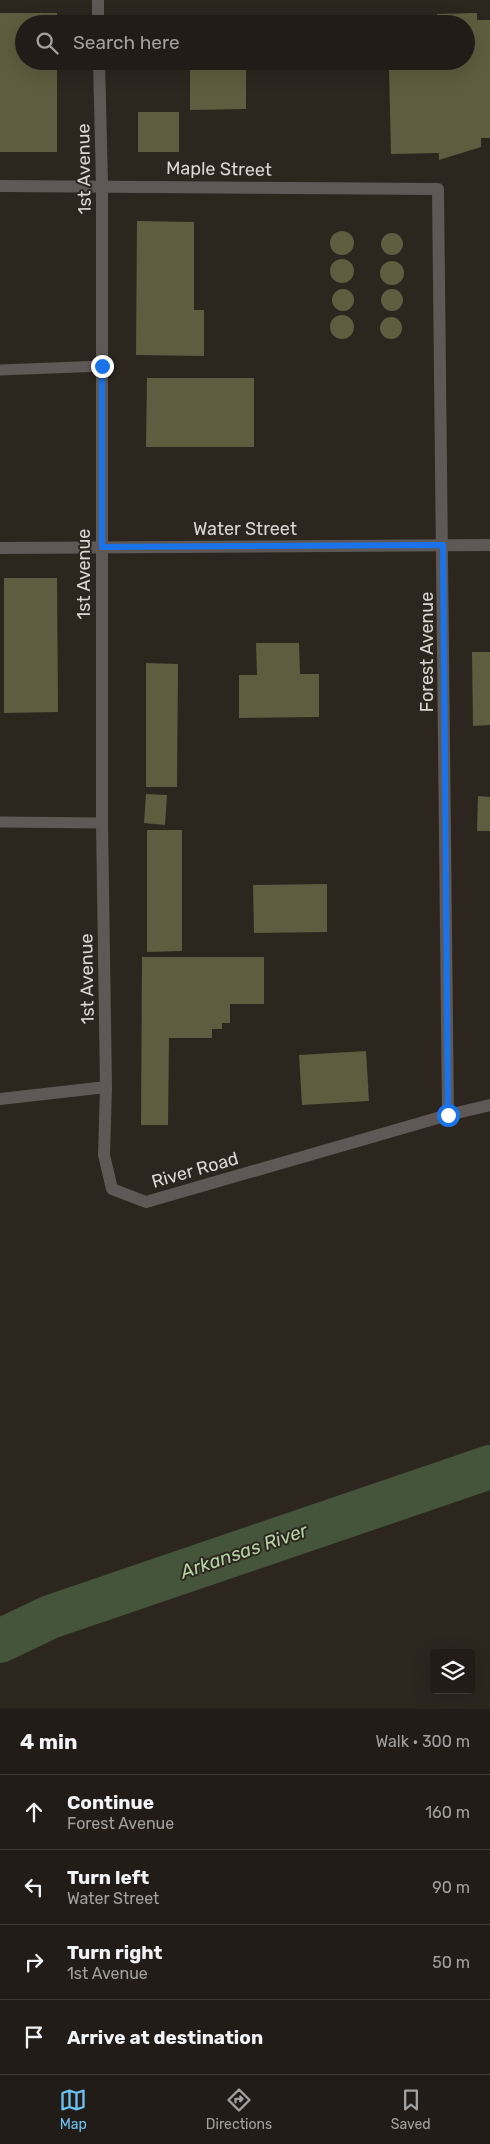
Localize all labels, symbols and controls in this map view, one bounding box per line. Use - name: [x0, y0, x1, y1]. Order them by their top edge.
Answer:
- search box: [15, 15, 475, 70]
- icon: search: [33, 29, 61, 57]
- text: Search here: [73, 31, 180, 54]
- street label: 1st Avenue: [72, 123, 96, 215]
- street label: Maple Street: [166, 157, 272, 181]
- route end: [91, 355, 114, 378]
- street label: Water Street: [193, 518, 297, 540]
- street label: 1st Avenue: [73, 529, 95, 619]
- street label: Forest Avenue: [416, 592, 438, 712]
- street label: 1st Avenue: [75, 933, 99, 1025]
- route start: [437, 1104, 460, 1127]
- street label: River Road: [149, 1147, 241, 1193]
- water label: Arkansas River: [177, 1518, 311, 1584]
- map controls: [430, 1649, 475, 1694]
- button: layers: [430, 1649, 475, 1694]
- text: 4 min: [20, 1729, 78, 1754]
- text: Walk · 300 m: [376, 1732, 470, 1751]
- text: Continue: [67, 1791, 154, 1814]
- icon: ahead: [20, 1798, 48, 1826]
- text: 160 m: [425, 1803, 470, 1822]
- text: Forest Avenue: [67, 1814, 174, 1833]
- text: Turn left: [67, 1866, 149, 1889]
- icon: left: [20, 1873, 48, 1901]
- text: 90 m: [432, 1878, 470, 1897]
- text: Water Street: [67, 1889, 159, 1908]
- text: Turn right: [67, 1941, 162, 1964]
- icon: right: [20, 1948, 48, 1976]
- text: 50 m: [432, 1953, 470, 1972]
- text: 1st Avenue: [67, 1964, 148, 1983]
- icon: arrive: [20, 2023, 48, 2051]
- text: Arrive at destination: [67, 2026, 263, 2049]
- tab: Map: [59, 2086, 87, 2133]
- tab: Directions: [206, 2086, 272, 2133]
- tab: Saved: [391, 2086, 431, 2133]

